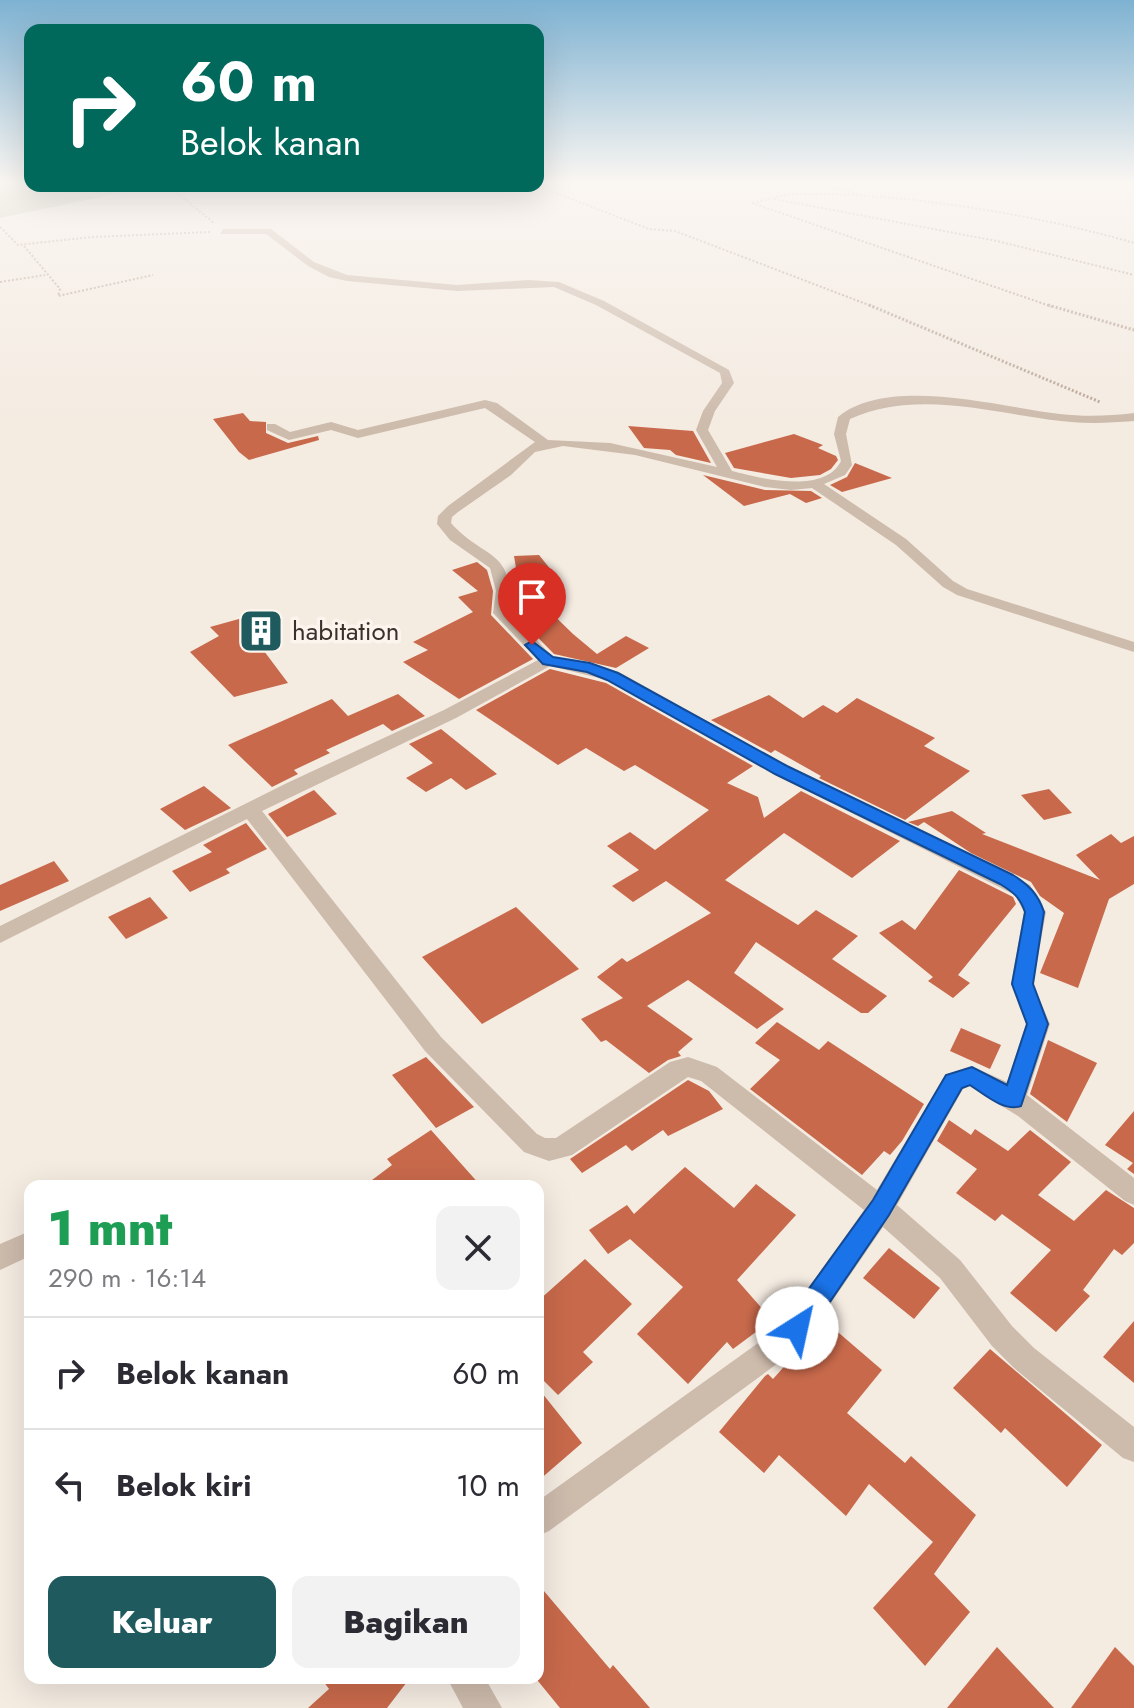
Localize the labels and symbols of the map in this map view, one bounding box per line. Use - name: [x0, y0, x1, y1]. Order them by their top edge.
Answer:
- pin: [498, 563, 566, 645]
- building icon: habitation: [237, 607, 285, 655]
- place label: habitation: [292, 612, 399, 650]
- position arrow: [755, 1286, 839, 1370]

